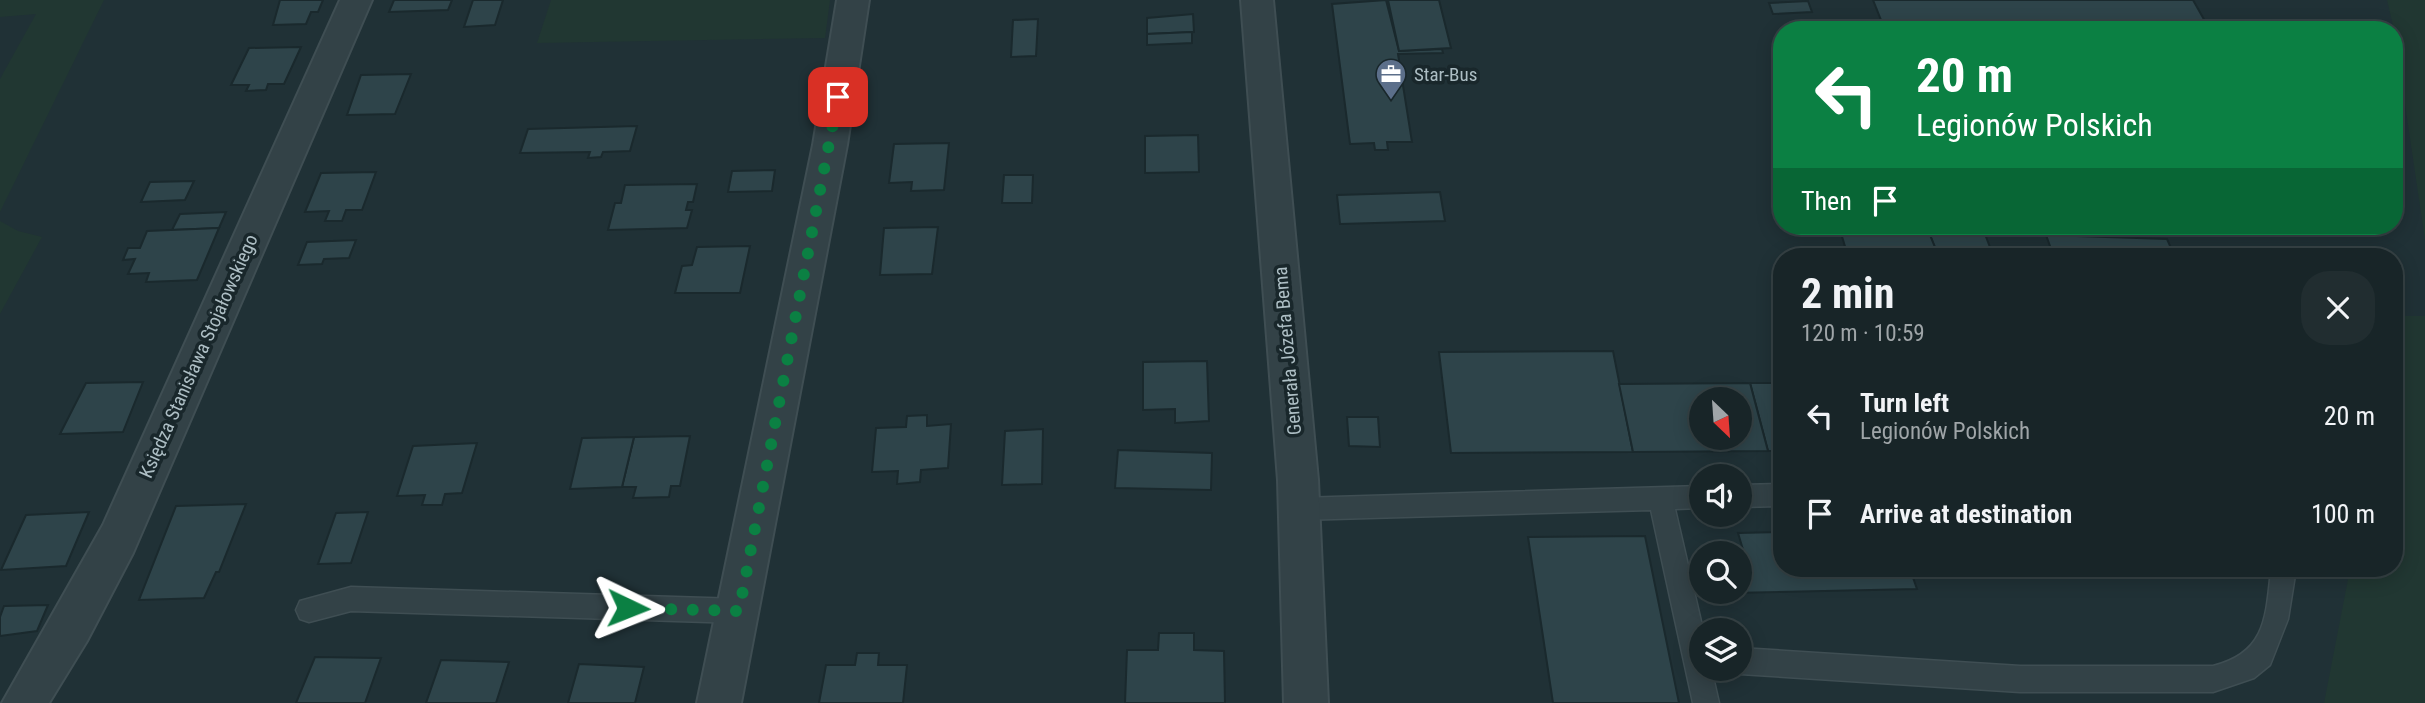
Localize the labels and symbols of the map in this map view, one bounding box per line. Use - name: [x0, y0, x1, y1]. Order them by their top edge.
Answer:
- office icon: Star-Bus: [1374, 57, 1408, 101]
- place label: Star-Bus: [1414, 63, 1477, 86]
- pin: [808, 67, 868, 127]
- street label: Księdza Stanisława Stojałowskiego: [134, 231, 263, 482]
- street label: Generała Józefa Bema: [1269, 266, 1306, 436]
- north arrow: [1689, 387, 1752, 450]
- position arrow: [591, 571, 665, 645]

